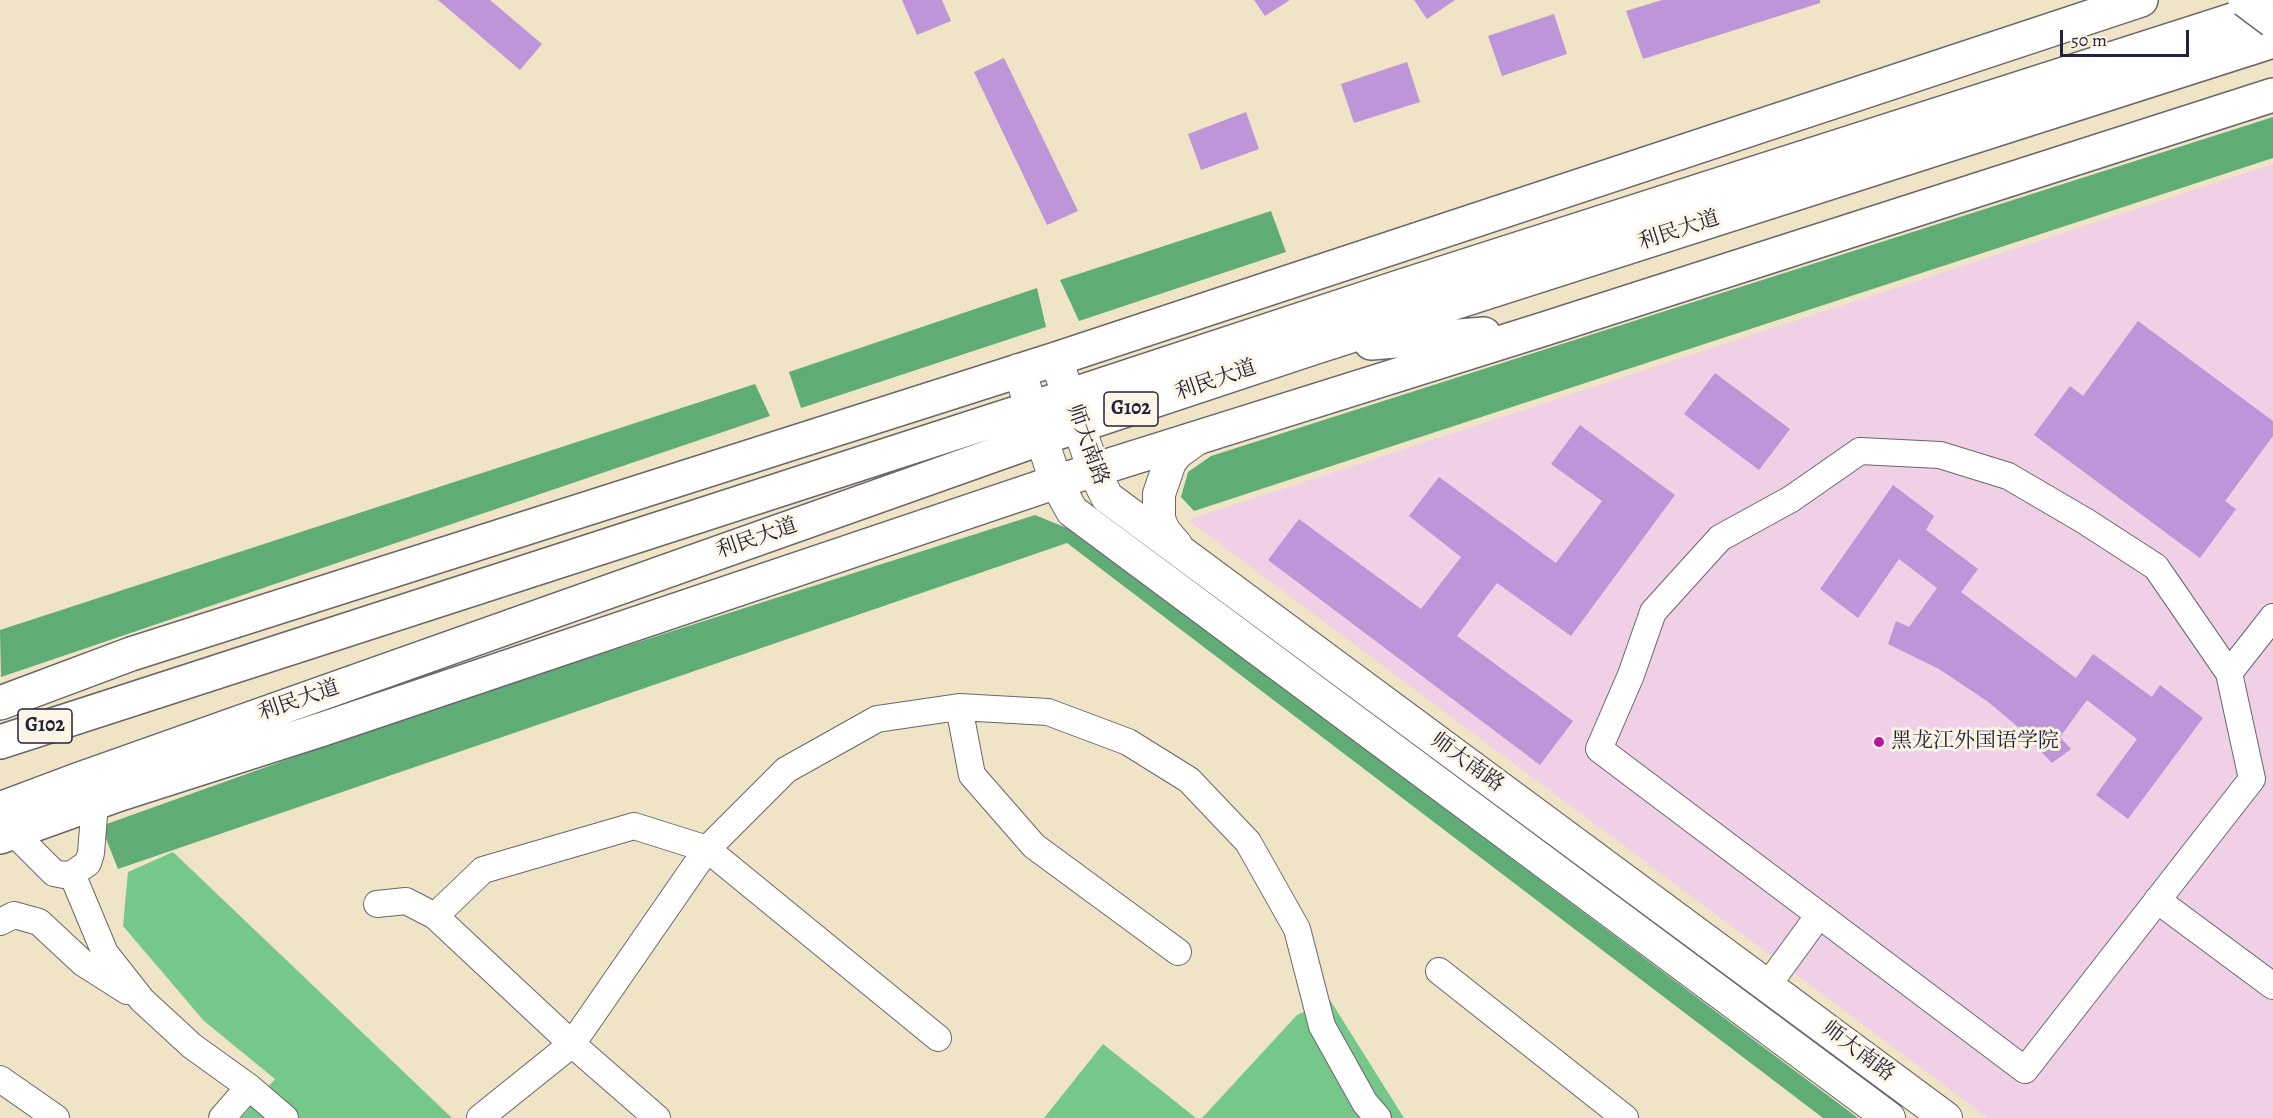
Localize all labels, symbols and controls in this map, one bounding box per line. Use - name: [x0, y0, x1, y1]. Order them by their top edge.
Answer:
- scale bar: [2063, 18, 2192, 56]
- text: 50 m: [2071, 28, 2107, 52]
- street label: 利民大道: [1635, 206, 1723, 256]
- street label: 利民大道: [1172, 355, 1260, 407]
- road number: G102: [1104, 392, 1158, 426]
- street label: 师大南路: [1061, 401, 1113, 489]
- street label: 利民大道: [713, 513, 801, 565]
- street label: 利民大道: [255, 675, 343, 727]
- road number: G102: [18, 709, 72, 743]
- street label: 师大南路: [1426, 728, 1508, 798]
- place label: 黑龙江外国语学院: [1891, 729, 2059, 755]
- marker: 黑龙江外国语学院: [1872, 735, 1886, 749]
- street label: 师大南路: [1817, 1017, 1899, 1087]

